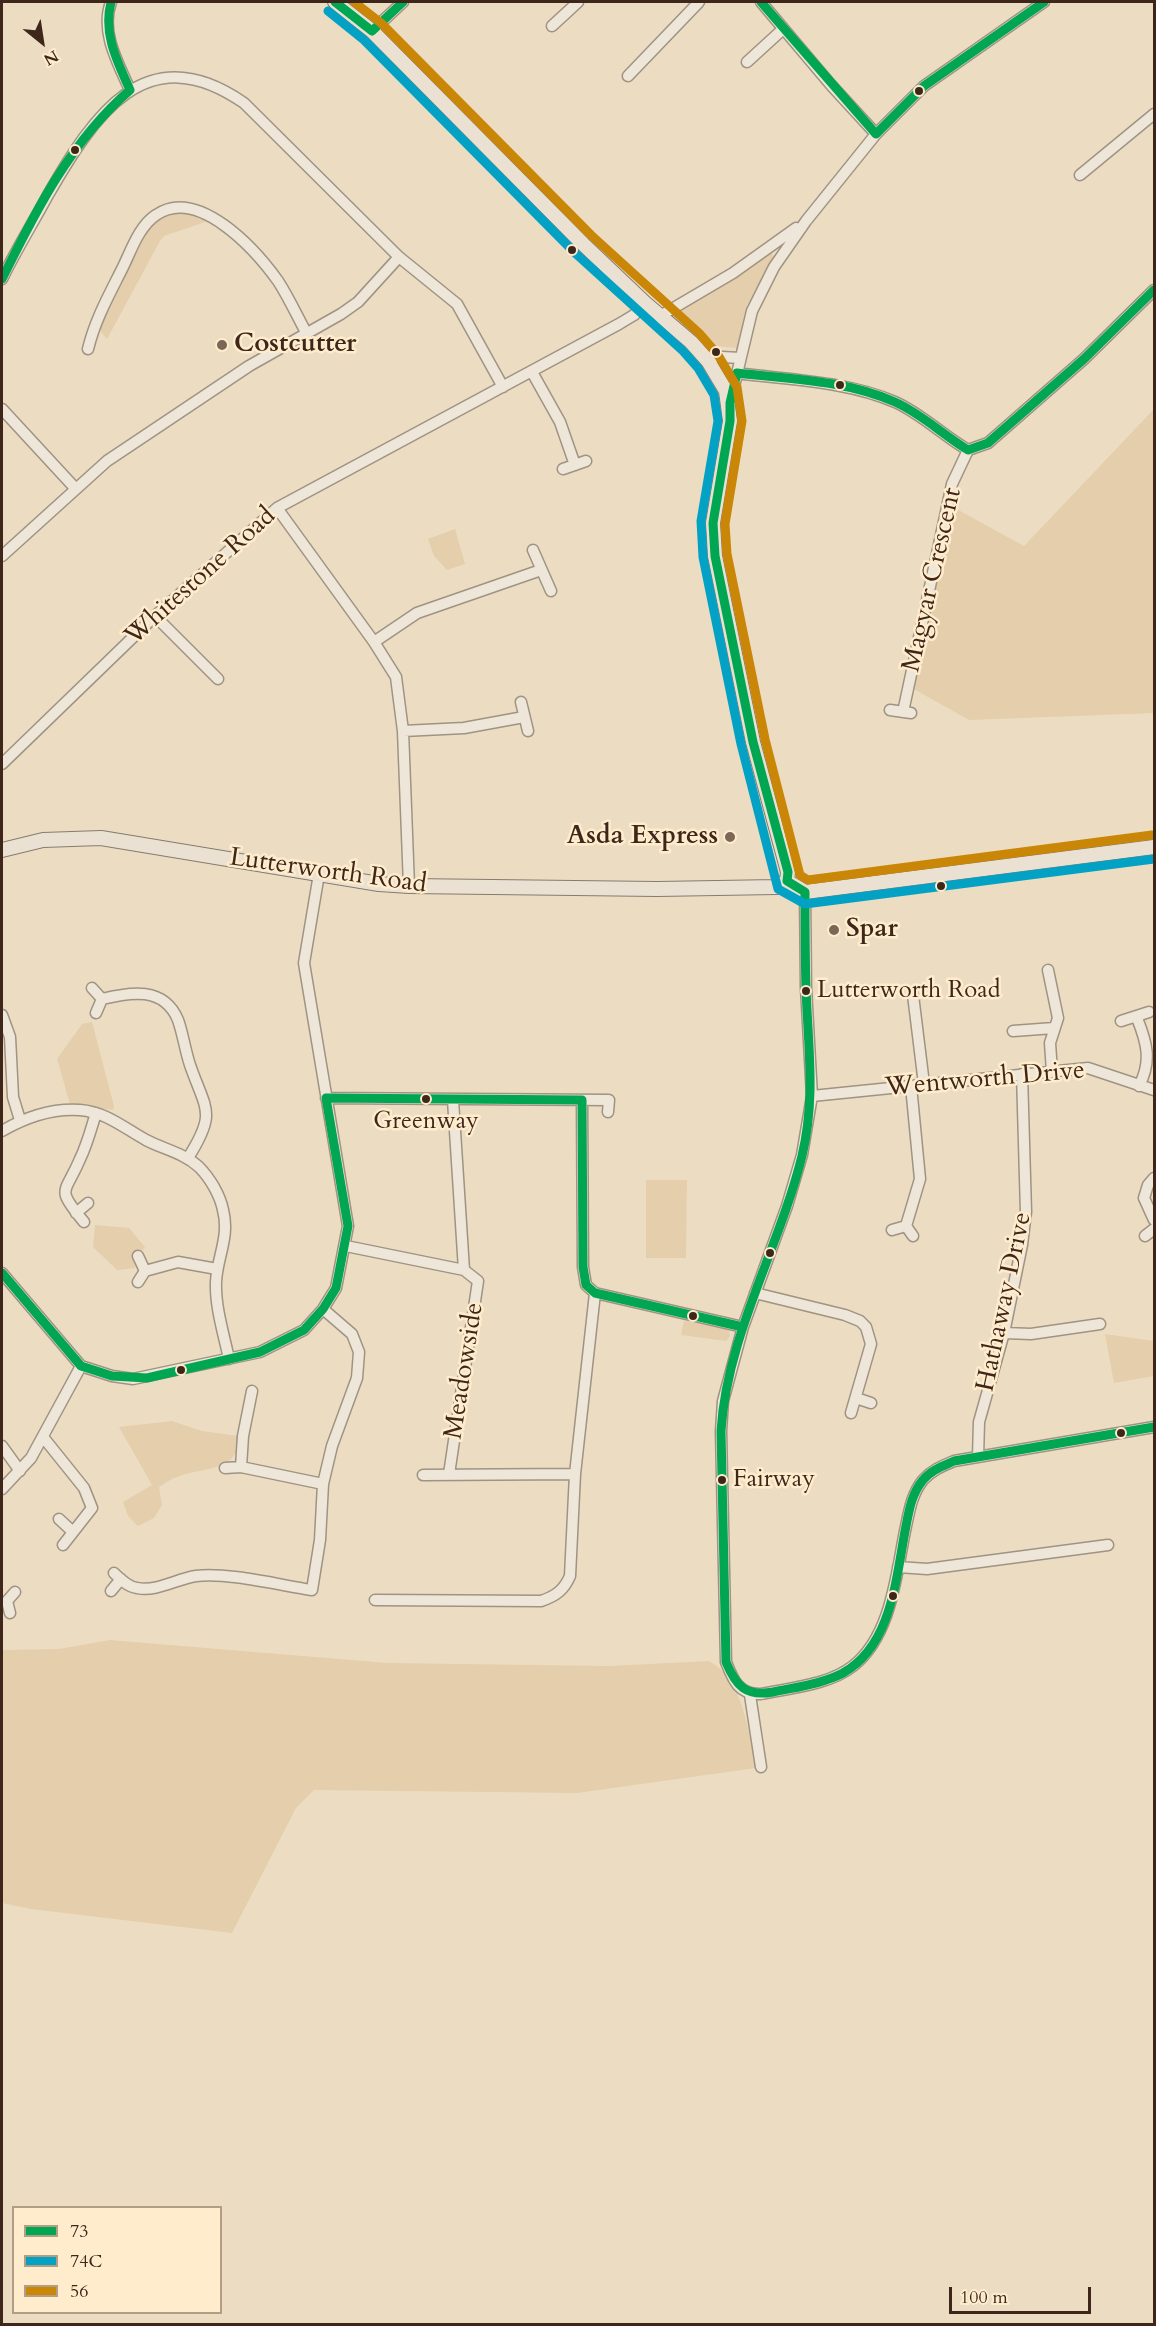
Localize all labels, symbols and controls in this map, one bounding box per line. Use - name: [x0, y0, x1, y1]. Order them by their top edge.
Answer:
- north arrow: [12, 12, 72, 72]
- text: N: [39, 45, 63, 71]
- unlabelled marker: [913, 85, 925, 97]
- unlabelled marker: [69, 144, 81, 156]
- unlabelled marker: [566, 244, 578, 256]
- place label: Costcutter: [234, 329, 357, 361]
- marker: Costcutter: [215, 338, 229, 352]
- unlabelled marker: [710, 346, 722, 358]
- unlabelled marker: [834, 379, 846, 391]
- street label: Magyar Crescent: [897, 485, 969, 675]
- street label: Whitestone Road: [119, 501, 283, 653]
- place label: Asda Express: [567, 821, 718, 853]
- marker: Asda Express: [723, 830, 737, 844]
- street label: Lutterworth Road: [227, 843, 429, 901]
- unlabelled marker: [935, 880, 947, 892]
- place label: Spar: [846, 914, 898, 946]
- marker: Spar: [827, 923, 841, 937]
- place label: Lutterworth Road: [817, 977, 1000, 1005]
- marker: Lutterworth Road: [800, 985, 812, 997]
- street label: Wentworth Drive: [884, 1056, 1086, 1104]
- marker: Greenway: [420, 1093, 432, 1105]
- place label: Greenway: [373, 1108, 479, 1136]
- street label: Hathaway Drive: [971, 1210, 1039, 1394]
- unlabelled marker: [764, 1247, 776, 1259]
- street label: Meadowside: [439, 1300, 491, 1442]
- unlabelled marker: [687, 1310, 699, 1322]
- unlabelled marker: [175, 1364, 187, 1376]
- unlabelled marker: [1115, 1427, 1127, 1439]
- place label: Fairway: [733, 1466, 815, 1494]
- marker: Fairway: [716, 1474, 728, 1486]
- unlabelled marker: [887, 1590, 899, 1602]
- legend: [12, 2206, 222, 2314]
- text: 73: [70, 2219, 88, 2244]
- text: 74C: [70, 2249, 102, 2274]
- scale bar: [952, 2275, 1094, 2313]
- text: 56: [70, 2279, 88, 2304]
- text: 100 m: [960, 2285, 1008, 2310]

